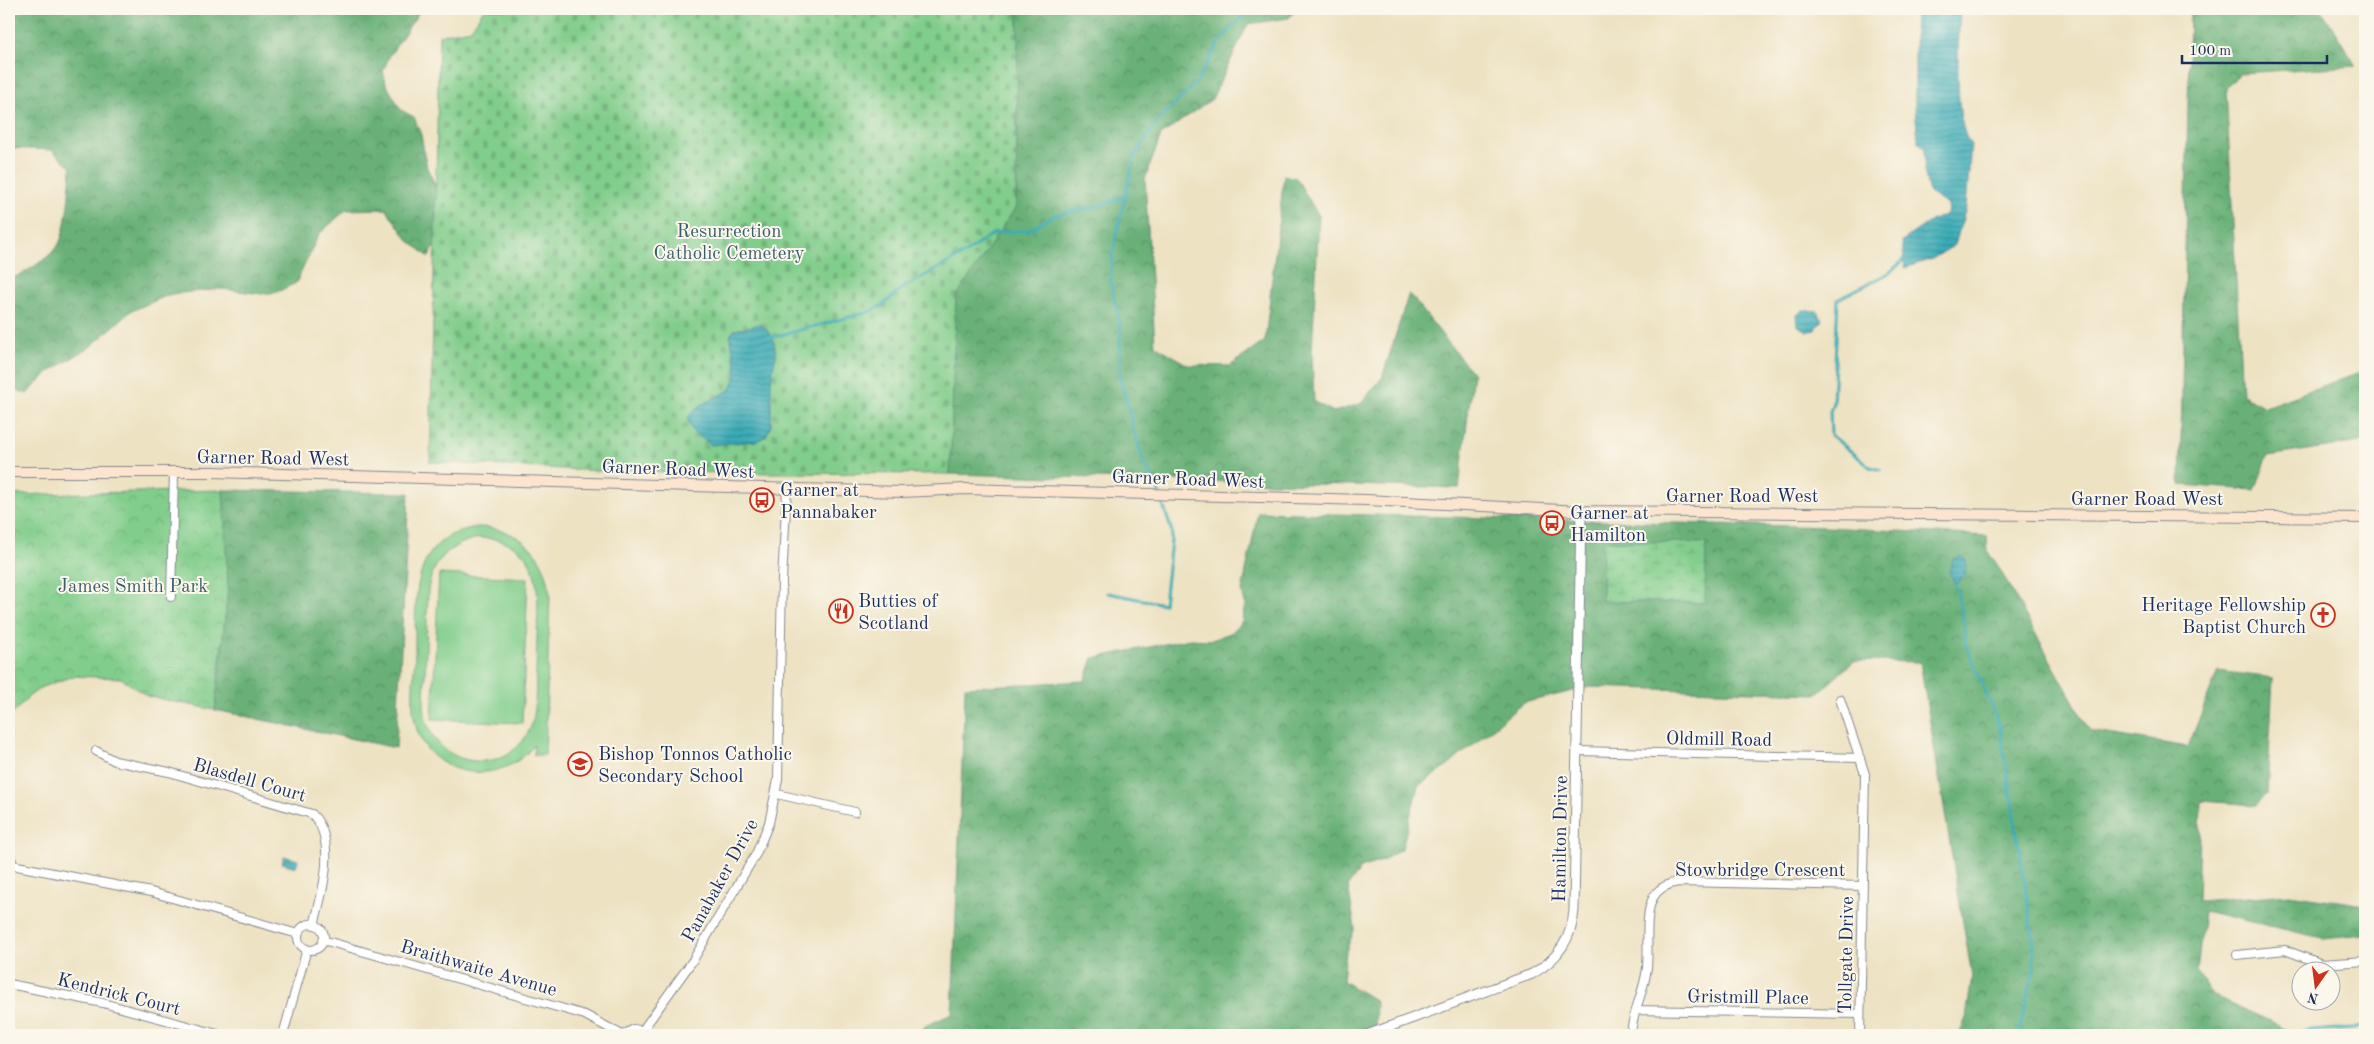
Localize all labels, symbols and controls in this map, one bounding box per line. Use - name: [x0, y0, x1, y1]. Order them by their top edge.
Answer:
- scale bar: [2182, 32, 2326, 64]
- text: 100 m: [2189, 44, 2231, 59]
- park label: Resurrection Catholic Cemetery: [654, 223, 804, 264]
- street label: Garner Road West: [196, 449, 349, 470]
- street label: Garner Road West: [601, 458, 755, 483]
- street label: Garner Road West: [1111, 468, 1265, 493]
- place label: Garner at Pannabaker: [780, 482, 877, 523]
- bus stop icon: Garner at Pannabaker: [749, 487, 775, 513]
- street label: Garner Road West: [1666, 488, 1818, 507]
- street label: Garner Road West: [2071, 491, 2223, 510]
- place label: Garner at Hamilton: [1570, 505, 1649, 546]
- bus stop icon: Garner at Hamilton: [1539, 510, 1565, 536]
- park label: James Smith Park: [58, 578, 208, 597]
- place label: Butties of Scotland: [858, 593, 938, 634]
- place label: Heritage Fellowship Baptist Church: [2141, 597, 2306, 638]
- restaurant icon: Butties of Scotland: [828, 598, 854, 624]
- church icon: Heritage Fellowship Baptist Church: [2310, 602, 2336, 628]
- street label: Oldmill Road: [1666, 730, 1772, 751]
- place label: Bishop Tonnos Catholic Secondary School: [598, 746, 792, 787]
- school or university icon: Bishop Tonnos Catholic Secondary School: [567, 751, 593, 777]
- street label: Blasdell Court: [191, 756, 308, 807]
- street label: Hamilton Drive: [1551, 775, 1572, 903]
- street label: Panabaker Drive: [680, 816, 763, 946]
- street label: Stowbridge Crescent: [1675, 862, 1845, 881]
- street label: Tollgate Drive: [1837, 896, 1858, 1014]
- street label: Braithwaite Avenue: [398, 938, 559, 1001]
- north arrow: [2292, 962, 2342, 1012]
- street label: Kendrick Court: [55, 971, 182, 1020]
- street label: Gristmill Place: [1687, 988, 1809, 1009]
- text: N: [2306, 989, 2320, 1006]

